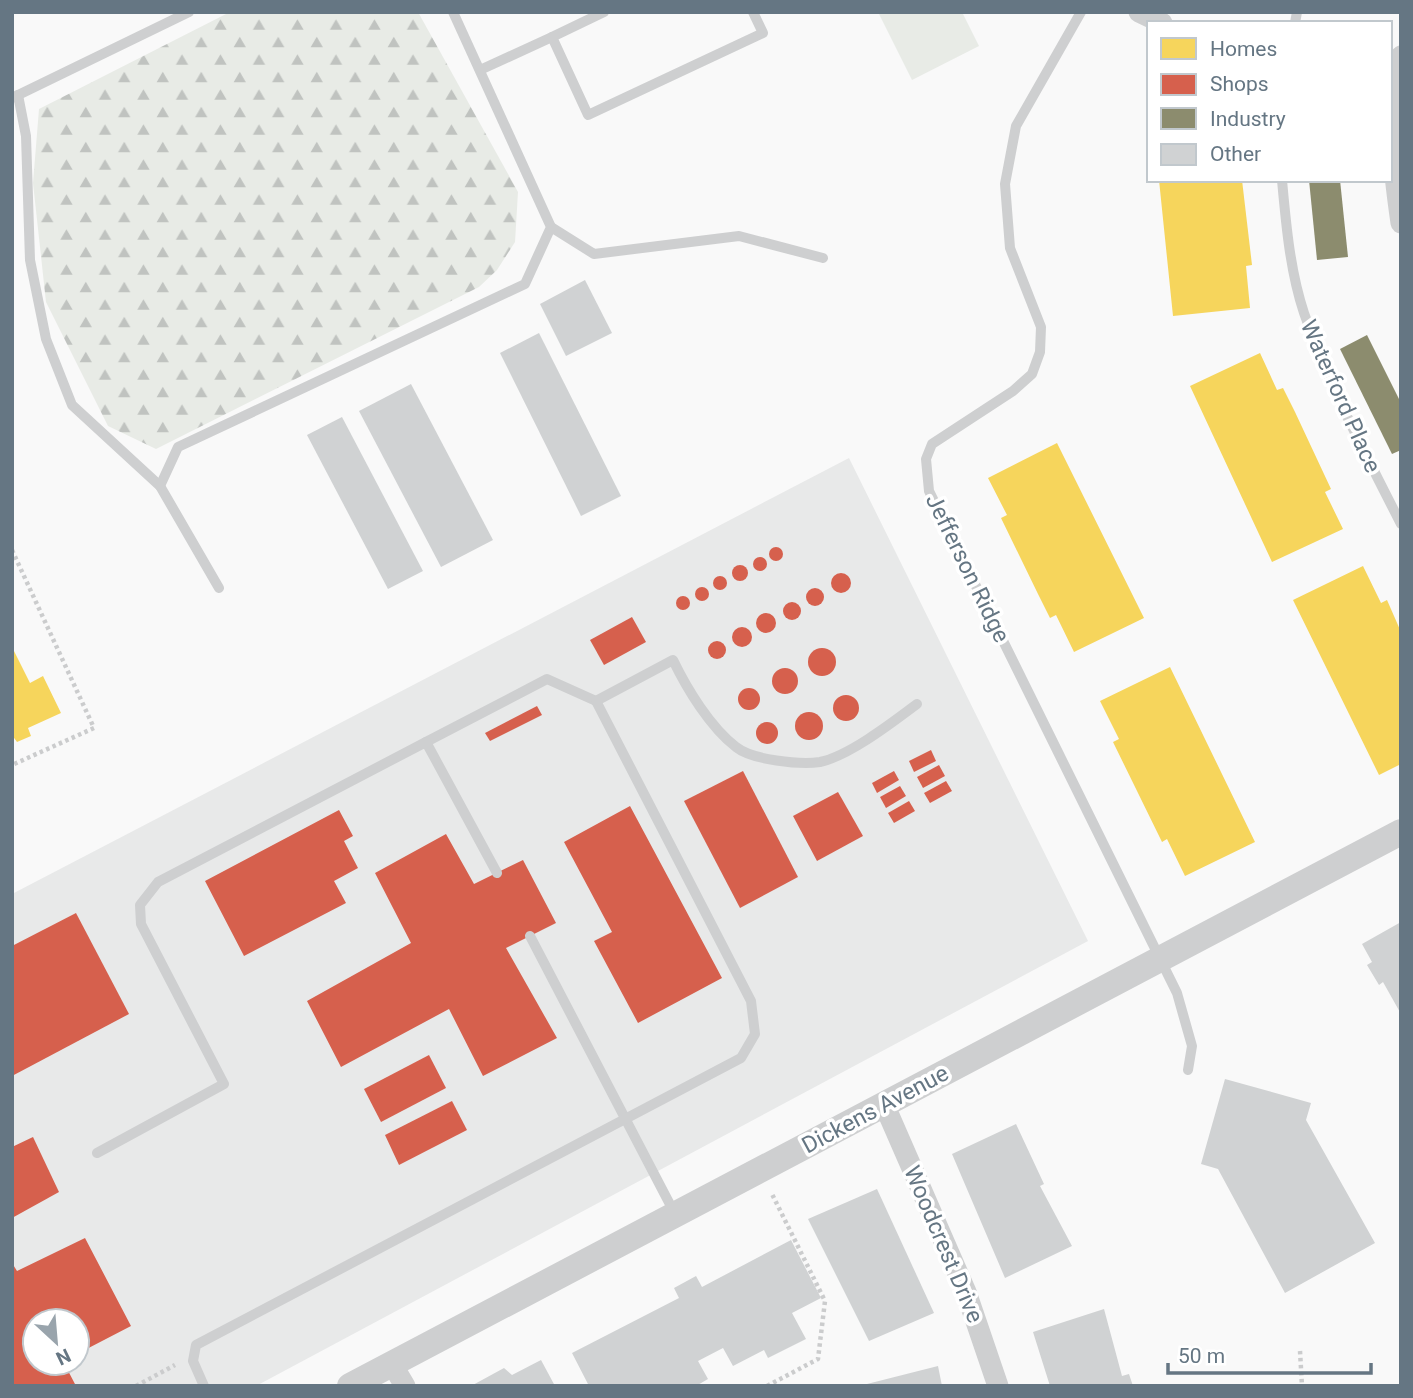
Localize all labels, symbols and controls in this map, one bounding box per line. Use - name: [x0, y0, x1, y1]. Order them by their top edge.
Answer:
- legend: [1147, 21, 1392, 182]
- text: Homes: [1210, 37, 1277, 61]
- text: Shops: [1210, 72, 1269, 96]
- text: Industry: [1210, 107, 1286, 131]
- text: Other: [1210, 142, 1261, 166]
- street label: Waterford Place: [1295, 316, 1386, 477]
- street label: Jefferson Ridge: [920, 490, 1015, 647]
- street label: Dickens Avenue: [797, 1060, 953, 1159]
- street label: Woodcrest Drive: [898, 1162, 989, 1327]
- north arrow: [21, 1307, 91, 1377]
- scale bar: [1168, 1332, 1371, 1376]
- text: N: [52, 1344, 74, 1370]
- text: 50 m: [1178, 1344, 1225, 1368]

